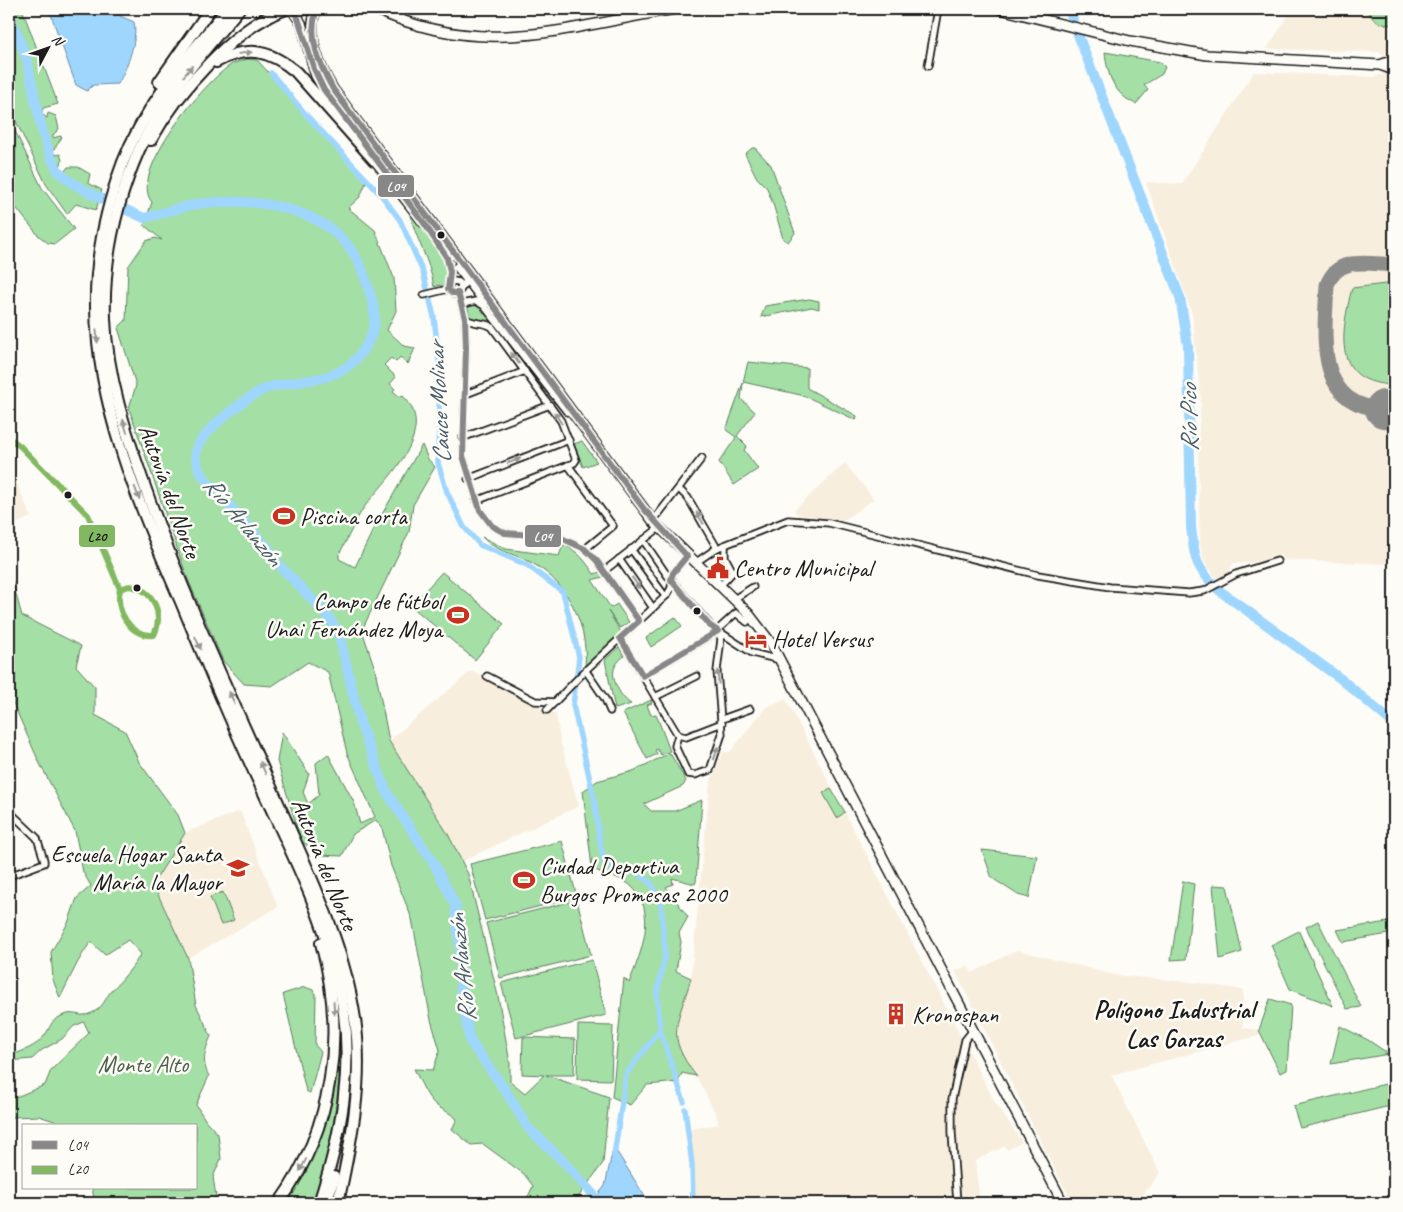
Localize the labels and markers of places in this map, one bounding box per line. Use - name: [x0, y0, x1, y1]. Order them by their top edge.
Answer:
- unlabelled marker: [436, 230, 446, 240]
- unlabelled marker: [63, 490, 73, 500]
- place label: Piscina corta: [300, 501, 408, 531]
- sports icon: Piscina corta: [271, 503, 297, 529]
- place label: Centro Municipal: [734, 553, 876, 583]
- public building icon: Centro Municipal: [705, 555, 731, 581]
- unlabelled marker: [132, 583, 142, 593]
- place label: Campo de fútbol Unai Fernández Moya: [265, 586, 446, 644]
- sports icon: Campo de fútbol Unai Fernández Moya: [445, 602, 471, 628]
- unlabelled marker: [692, 606, 702, 616]
- place label: Hotel Versus: [772, 624, 874, 654]
- hotel icon: Hotel Versus: [743, 626, 769, 652]
- place label: Escuela Hogar Santa María la Mayor: [51, 839, 224, 897]
- place label: Ciudad Deportiva Burgos Promesas 2000: [540, 851, 729, 909]
- school or university icon: Escuela Hogar Santa María la Mayor: [225, 855, 251, 881]
- sports icon: Ciudad Deportiva Burgos Promesas 2000: [511, 867, 537, 893]
- place label: Kronospan: [912, 999, 998, 1029]
- building icon: Kronospan: [883, 1001, 909, 1027]

